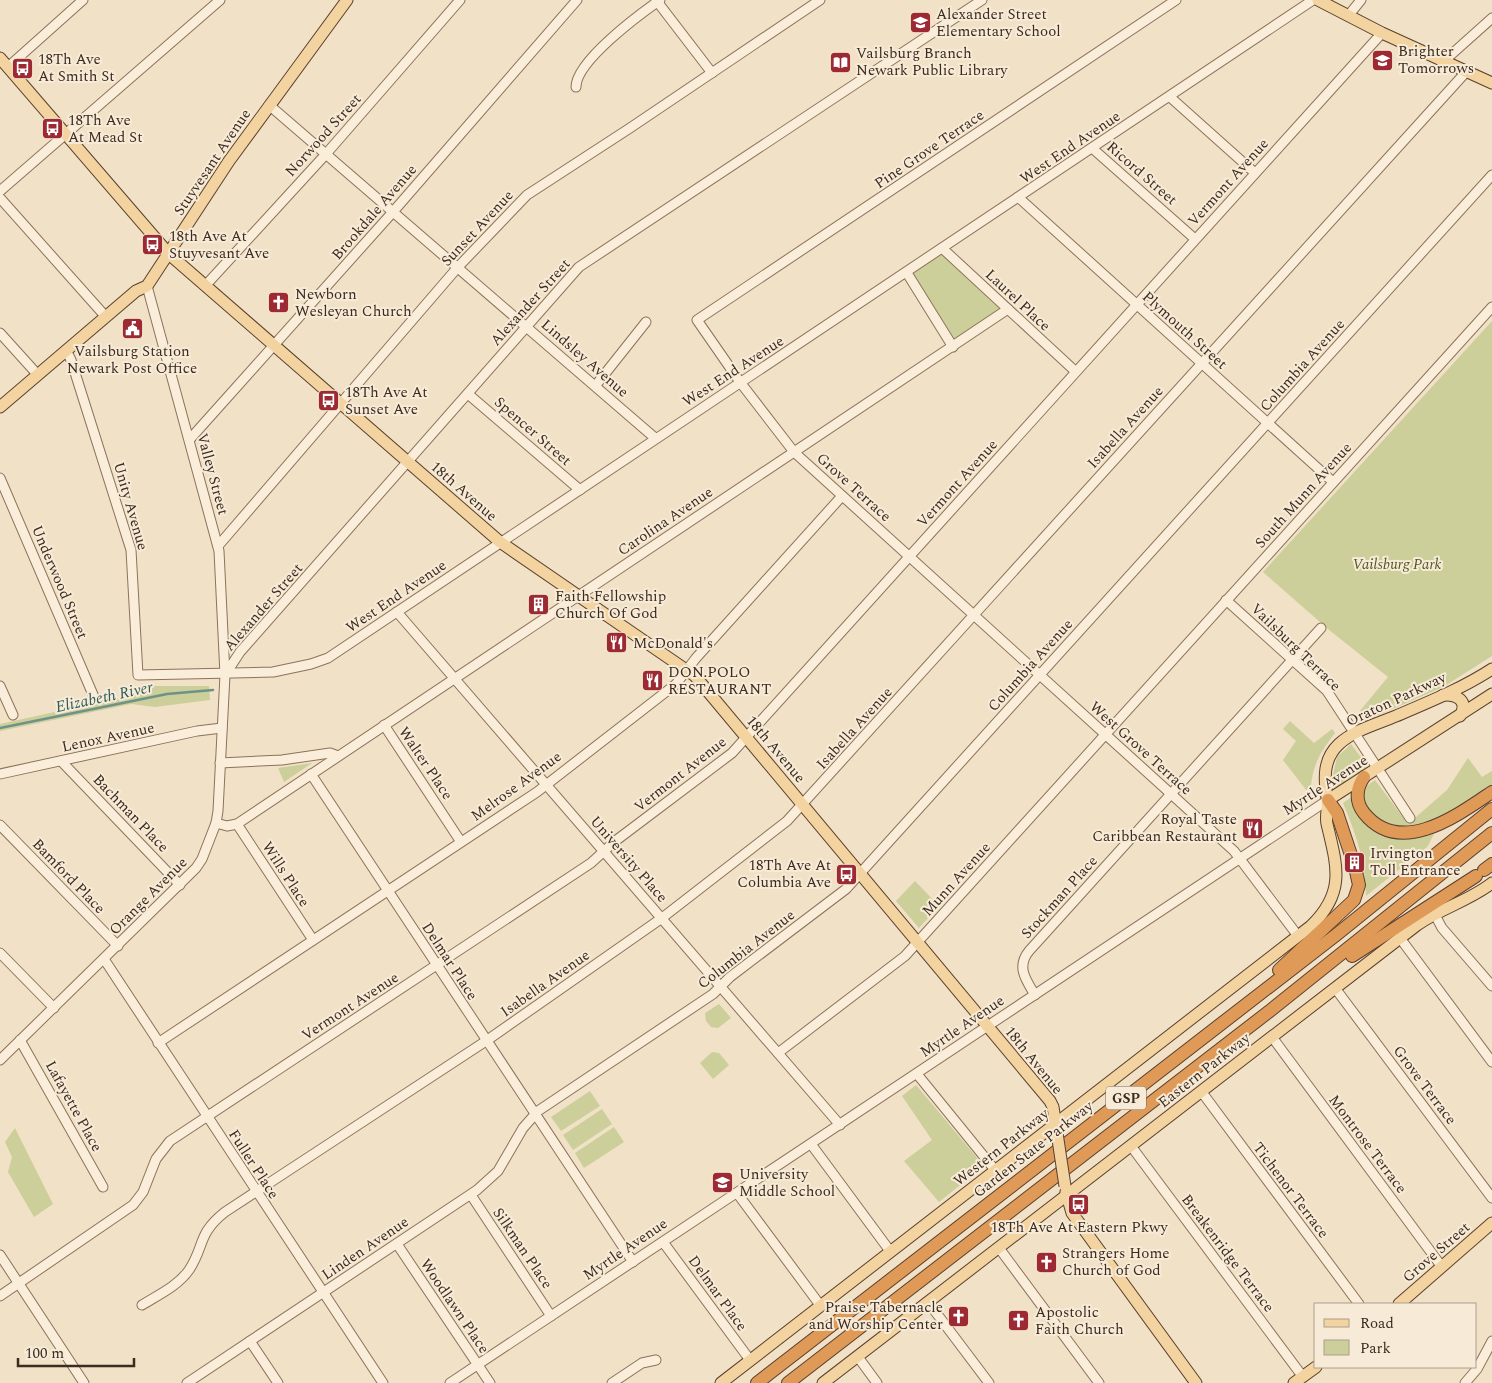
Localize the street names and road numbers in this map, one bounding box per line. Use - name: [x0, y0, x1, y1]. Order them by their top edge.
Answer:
- street label: Norwood Street: [280, 89, 367, 182]
- street label: Stuyvesant Avenue: [168, 104, 257, 220]
- street label: Pine Grove Terrace: [870, 104, 989, 195]
- street label: West End Avenue: [1015, 105, 1125, 190]
- street label: Vermont Avenue: [1182, 133, 1274, 232]
- street label: Ricord Street: [1101, 136, 1182, 211]
- street label: Brookdale Avenue: [326, 159, 423, 265]
- street label: Sunset Avenue: [436, 185, 519, 272]
- street label: Alexander Street: [485, 253, 576, 351]
- street label: Laurel Place: [980, 264, 1056, 337]
- street label: Plymouth Street: [1137, 286, 1232, 375]
- street label: Lindsley Avenue: [536, 314, 634, 403]
- street label: Columbia Avenue: [1254, 314, 1350, 417]
- street label: West End Avenue: [678, 330, 789, 413]
- street label: Isabella Avenue: [1082, 381, 1169, 474]
- street label: Spencer Street: [489, 391, 576, 472]
- street label: Valley Street: [191, 431, 234, 518]
- street label: Vermont Avenue: [911, 434, 1003, 533]
- street label: South Munn Avenue: [1249, 437, 1357, 554]
- street label: Grove Terrace: [811, 447, 896, 527]
- street label: 18th Avenue: [425, 456, 502, 527]
- street label: Unity Avenue: [107, 459, 154, 553]
- street label: Carolina Avenue: [613, 481, 718, 562]
- street label: Underwood Street: [25, 522, 94, 643]
- street label: West End Avenue: [341, 554, 451, 639]
- street label: Alexander Street: [218, 558, 308, 657]
- street label: Vailsburg Terrace: [1245, 598, 1346, 697]
- street label: Columbia Avenue: [982, 614, 1078, 717]
- street label: Oraton Parkway: [1342, 666, 1451, 733]
- street label: Isabella Avenue: [811, 682, 898, 775]
- street label: West Grove Terrace: [1084, 696, 1197, 801]
- street label: 18th Avenue: [740, 710, 811, 788]
- street label: Lenox Avenue: [60, 716, 157, 759]
- street label: Walter Place: [393, 722, 459, 805]
- street label: Vermont Avenue: [629, 731, 731, 818]
- street label: Melrose Avenue: [466, 746, 566, 827]
- street label: Myrtle Avenue: [1278, 749, 1373, 822]
- street label: Bachman Place: [87, 769, 174, 858]
- street label: University Place: [584, 811, 673, 908]
- street label: Bamford Place: [27, 833, 111, 919]
- street label: Wills Place: [256, 837, 315, 912]
- street label: Munn Avenue: [917, 837, 996, 922]
- street label: Stockman Place: [1016, 850, 1103, 944]
- street label: Orange Avenue: [104, 852, 193, 941]
- street label: Columbia Avenue: [693, 904, 800, 995]
- street label: Delmar Place: [416, 918, 483, 1005]
- street label: Isabella Avenue: [496, 944, 595, 1023]
- street label: Vermont Avenue: [297, 966, 403, 1047]
- street label: Myrtle Avenue: [915, 990, 1009, 1063]
- street label: 18th Avenue: [999, 1021, 1068, 1100]
- street label: Eastern Parkway: [1153, 1027, 1256, 1114]
- street label: Grove Terrace: [1387, 1041, 1462, 1130]
- street label: Lafayette Place: [39, 1057, 108, 1156]
- road number: GSP: [1106, 1086, 1146, 1110]
- street label: Montrose Terrace: [1323, 1090, 1412, 1199]
- street label: Garden State Parkway: [968, 1095, 1099, 1204]
- street label: Western Parkway: [949, 1102, 1055, 1192]
- street label: Fuller Place: [222, 1125, 285, 1204]
- street label: Tichenor Terrace: [1247, 1137, 1334, 1243]
- street label: Breakenridge Terrace: [1175, 1189, 1280, 1317]
- street label: Silkman Place: [487, 1203, 558, 1294]
- street label: Linden Avenue: [317, 1211, 413, 1286]
- street label: Myrtle Avenue: [578, 1213, 672, 1286]
- street label: Grove Street: [1397, 1216, 1475, 1288]
- street label: Delmar Place: [682, 1251, 753, 1336]
- street label: Woodlawn Place: [414, 1254, 495, 1358]

